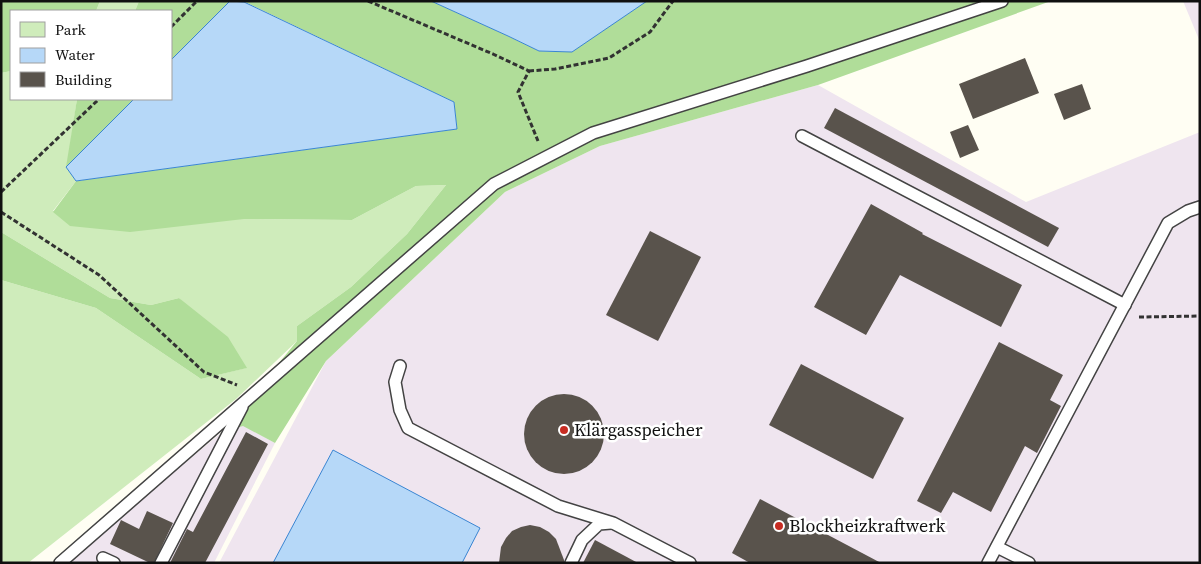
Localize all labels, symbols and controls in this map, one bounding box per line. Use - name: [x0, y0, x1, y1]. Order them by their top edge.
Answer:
- legend: [10, 10, 172, 100]
- text: Park: [55, 19, 87, 40]
- text: Water: [55, 44, 96, 65]
- text: Building: [55, 69, 112, 90]
- place label: Klärgasspeicher: [574, 417, 703, 442]
- marker: Klärgasspeicher: [558, 424, 570, 436]
- place label: Blockheizkraftwerk: [789, 513, 946, 538]
- marker: Blockheizkraftwerk: [773, 520, 785, 532]

